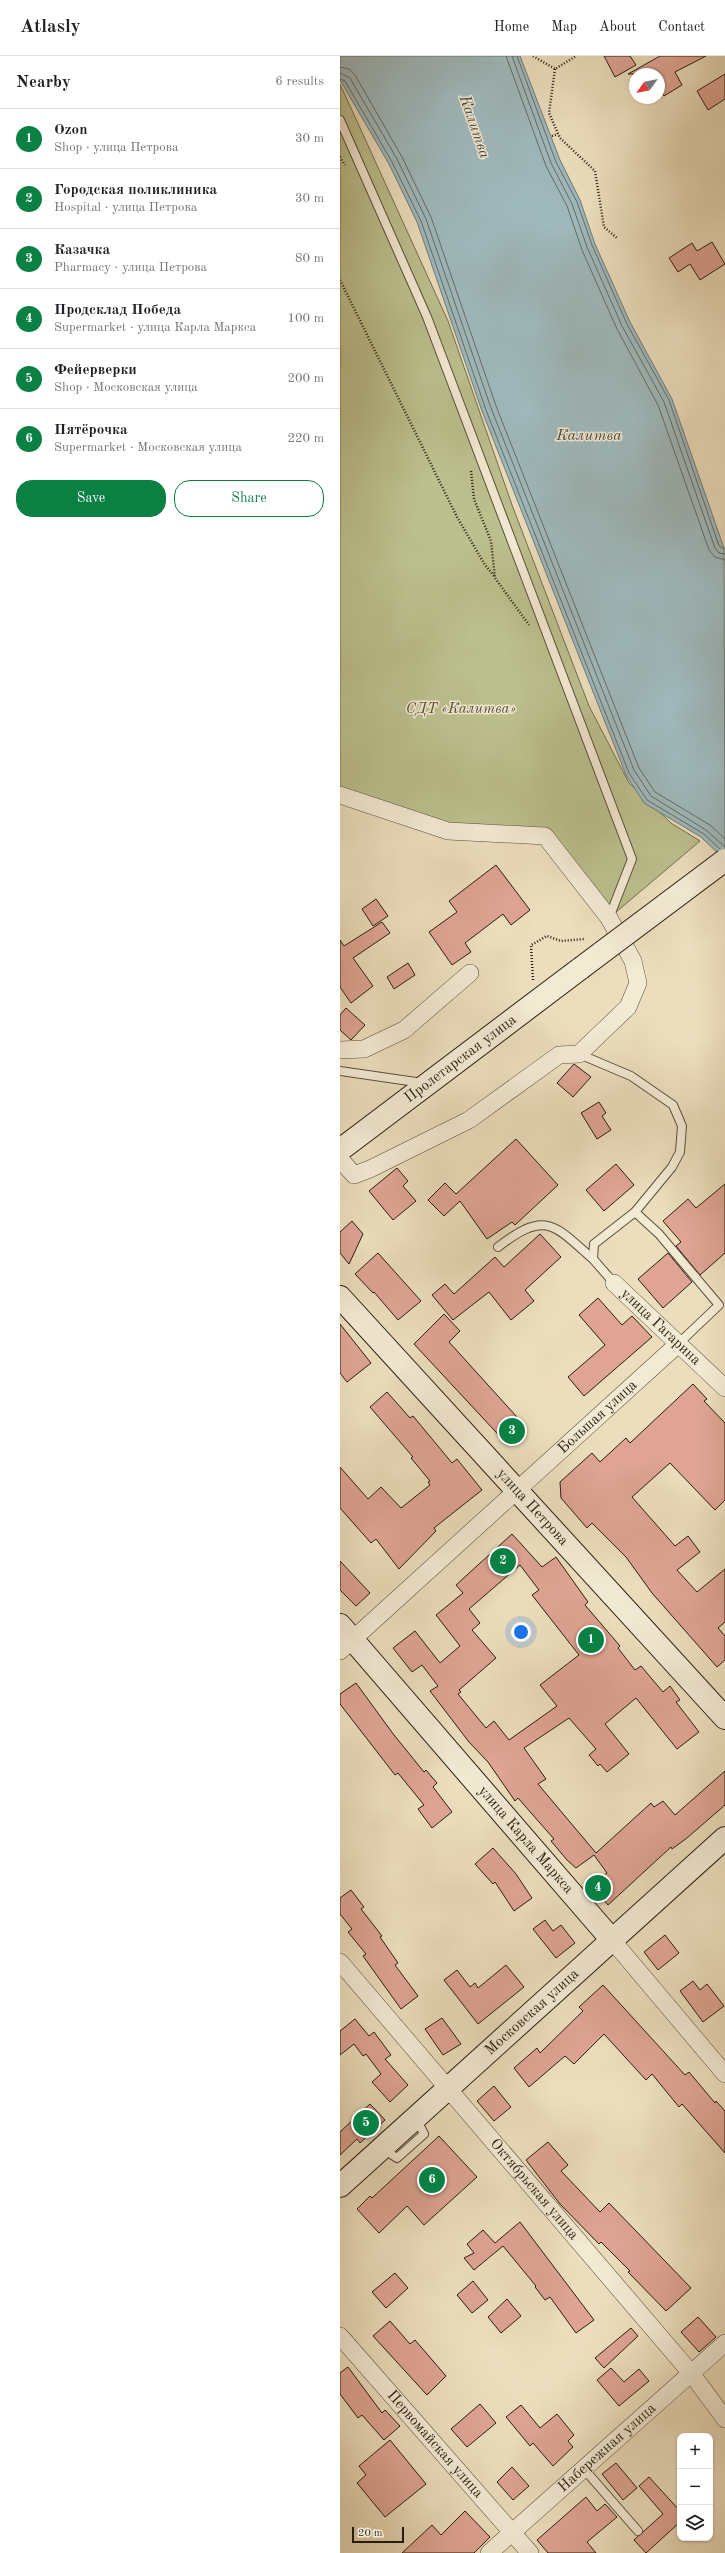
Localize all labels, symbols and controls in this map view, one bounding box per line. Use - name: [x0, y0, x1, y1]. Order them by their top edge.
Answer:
- text: Atlasly: [20, 18, 81, 37]
- text: Home: [494, 20, 529, 34]
- text: Map: [551, 20, 577, 34]
- text: About: [599, 20, 636, 34]
- text: Contact: [658, 20, 705, 34]
- north arrow: [629, 68, 665, 104]
- text: Nearby: [16, 74, 71, 91]
- text: 6 results: [275, 75, 324, 88]
- water label: Калитва: [455, 92, 492, 161]
- text: Ozon: [54, 123, 87, 138]
- text: 1: [25, 132, 33, 145]
- text: 30 m: [295, 132, 324, 145]
- text: Shop · улица Петрова: [54, 141, 178, 154]
- text: Городская поликлиника: [54, 183, 217, 198]
- text: 2: [25, 192, 33, 205]
- text: 30 m: [295, 192, 324, 205]
- text: Hospital · улица Петрова: [54, 201, 197, 214]
- text: Казачка: [54, 243, 110, 258]
- text: 3: [25, 252, 33, 265]
- text: 80 m: [295, 252, 324, 265]
- text: Pharmacy · улица Петрова: [54, 261, 207, 274]
- text: Продсклад Победа: [54, 303, 181, 318]
- text: 4: [25, 312, 33, 325]
- text: 100 m: [287, 312, 324, 325]
- text: Supermarket · улица Карла Маркса: [54, 321, 256, 334]
- text: Фейерверки: [54, 363, 137, 378]
- text: 5: [25, 372, 33, 385]
- text: 200 m: [287, 372, 324, 385]
- text: Shop · Московская улица: [54, 381, 198, 394]
- text: Пятёрочка: [54, 423, 128, 438]
- water label: Калитва: [555, 428, 622, 444]
- text: 6: [25, 432, 33, 445]
- text: 220 m: [287, 432, 324, 445]
- text: Supermarket · Московская улица: [54, 441, 242, 454]
- button: Save: [16, 480, 166, 517]
- button: Share: [174, 480, 324, 517]
- park label: СДТ «Калитва»: [406, 702, 516, 717]
- street label: Пролетарская улица: [402, 1012, 520, 1106]
- street label: улица Гагарина: [618, 1286, 704, 1369]
- street label: Большая улица: [555, 1377, 641, 1457]
- pin: 3: [499, 1416, 525, 1446]
- street label: улица Петрова: [494, 1466, 571, 1549]
- pin: 2: [490, 1546, 516, 1576]
- your location: [511, 1622, 531, 1642]
- pin: 1: [578, 1625, 604, 1655]
- street label: улица Карла Маркса: [475, 1783, 577, 1897]
- pin: 4: [585, 1873, 611, 1903]
- street label: Московская улица: [482, 1966, 582, 2058]
- pin: 5: [353, 2108, 379, 2138]
- street label: Октябрьская улица: [487, 2136, 582, 2243]
- pin: 6: [419, 2165, 445, 2195]
- street label: Первомайская улица: [384, 2388, 486, 2501]
- street label: Набережная улица: [555, 2400, 659, 2495]
- map controls: [677, 2433, 713, 2541]
- button: +: [677, 2433, 713, 2469]
- button: −: [677, 2469, 713, 2505]
- button: layers: [677, 2505, 713, 2541]
- scale bar: [352, 2525, 404, 2544]
- text: 20 m: [358, 2528, 383, 2539]

